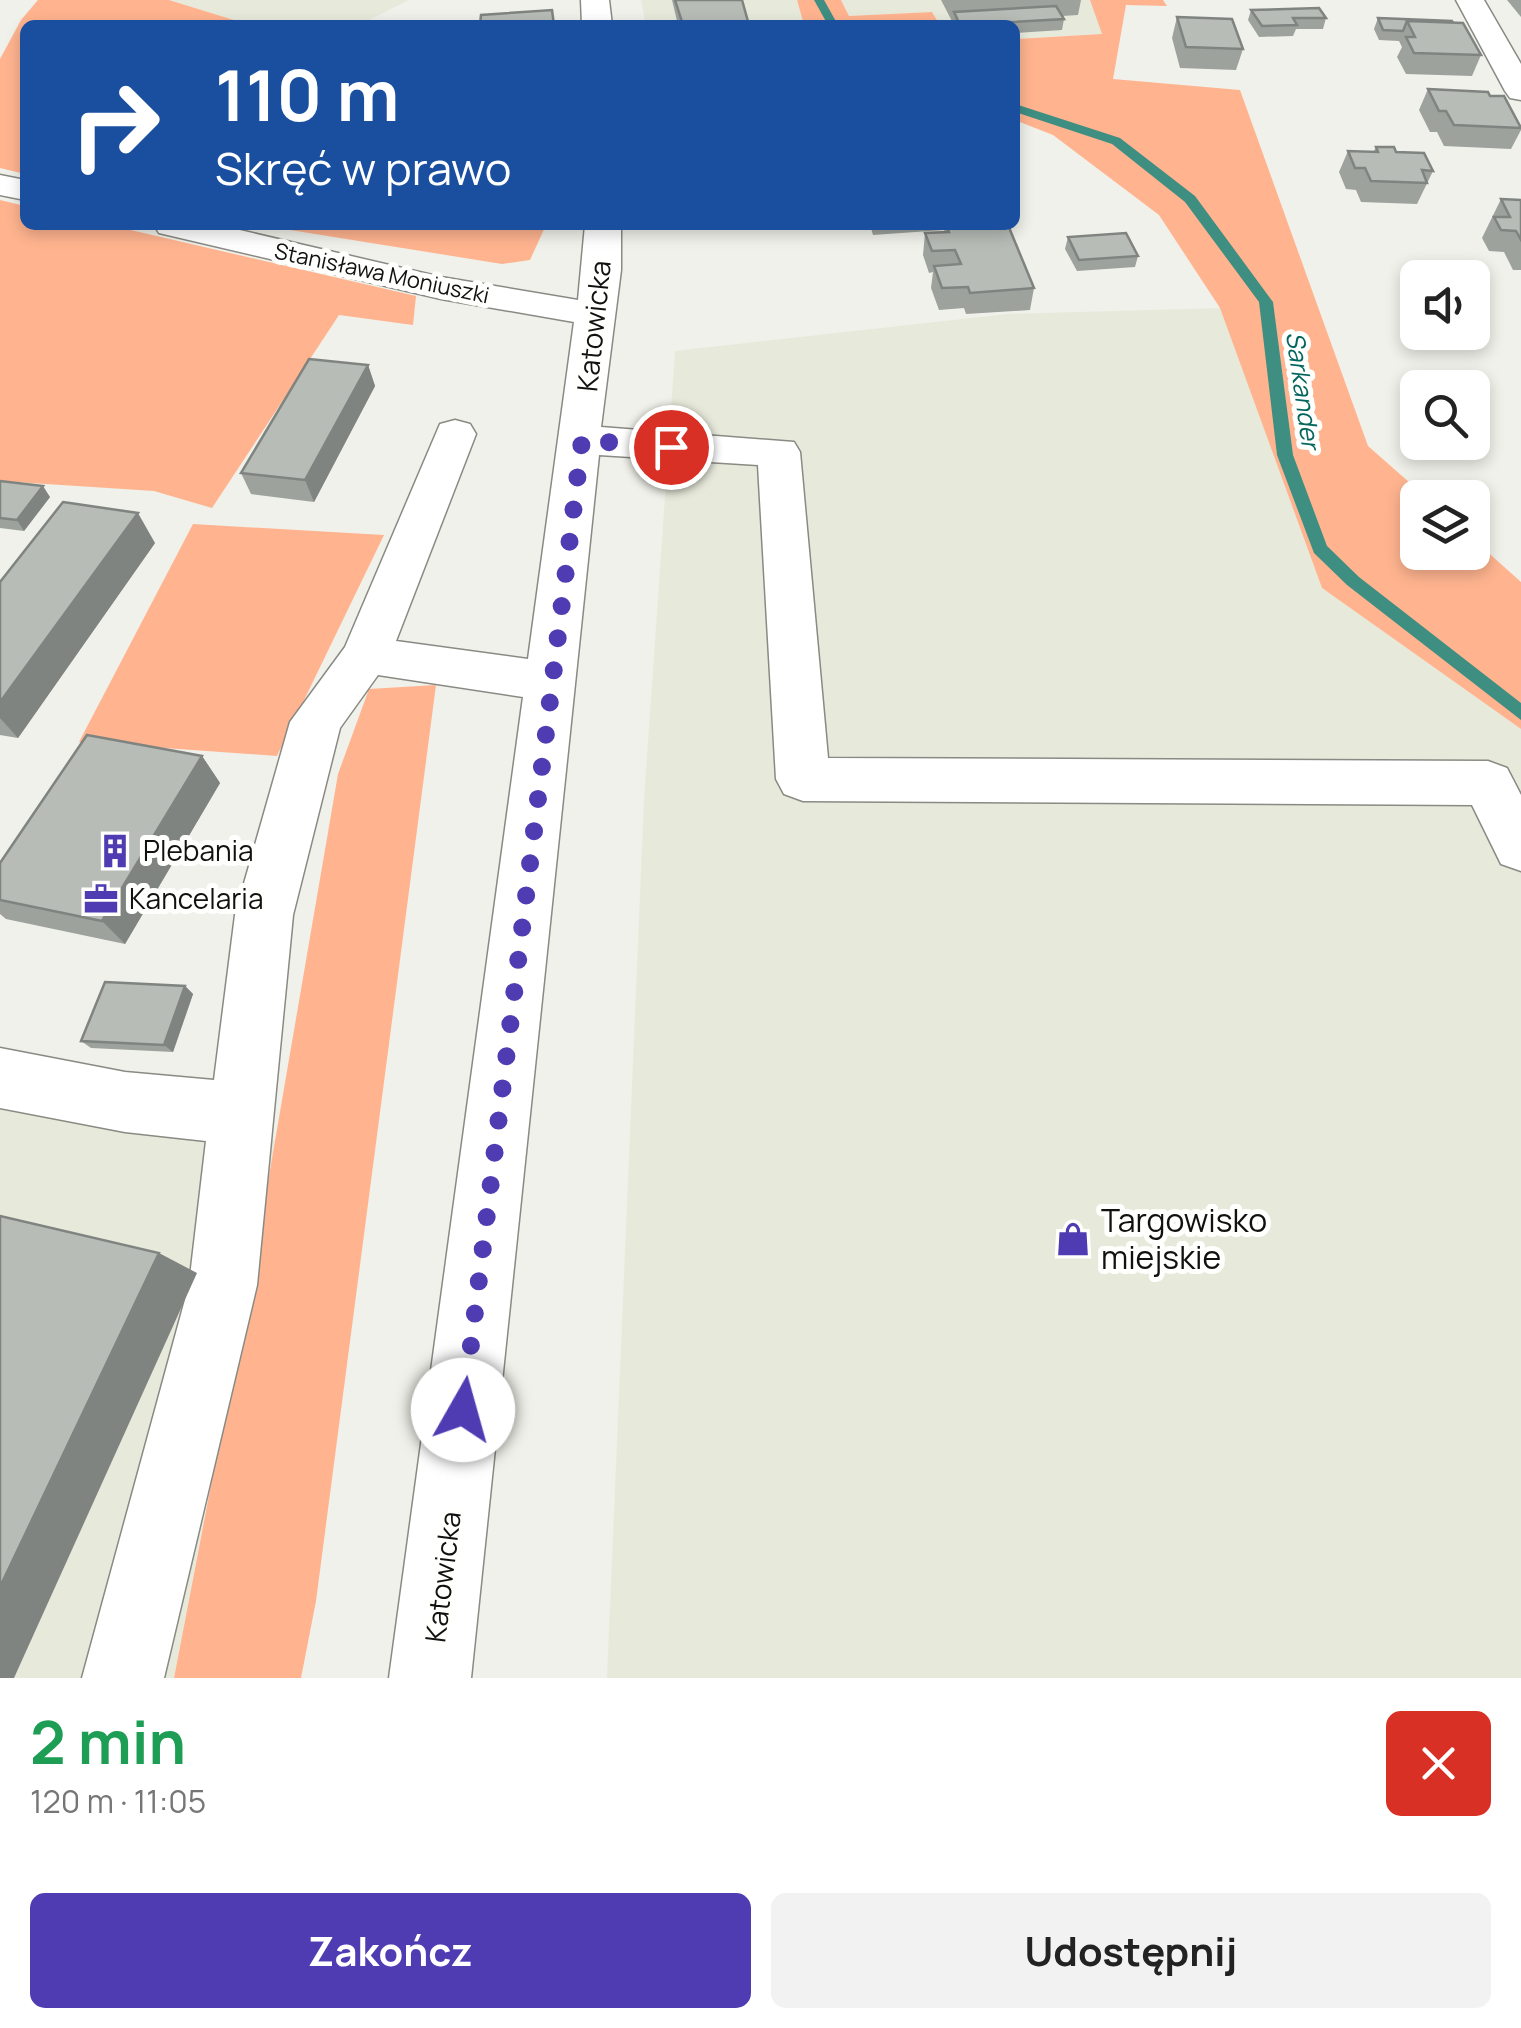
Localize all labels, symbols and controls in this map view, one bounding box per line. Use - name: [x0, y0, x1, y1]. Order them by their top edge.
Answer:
- text: 110 m: [215, 46, 399, 142]
- icon: right: [50, 60, 180, 190]
- text: Skręć w prawo: [215, 137, 511, 199]
- street label: Stanisława Moniuszki: [272, 236, 492, 310]
- street label: Katowicka: [567, 258, 619, 393]
- map controls: [1400, 260, 1490, 570]
- button: sound: [1400, 260, 1490, 350]
- water label: Sarkander: [1278, 329, 1329, 454]
- button: search: [1400, 370, 1490, 460]
- pin: [629, 405, 714, 490]
- icon: arrive: [644, 420, 699, 475]
- button: layers: [1400, 480, 1490, 570]
- place label: Plebania: [143, 831, 254, 869]
- building icon: Plebania: [96, 832, 134, 870]
- place label: Kancelaria: [129, 879, 263, 917]
- office icon: Kancelaria: [82, 880, 120, 918]
- place label: Targowisko miejskie: [1101, 1198, 1267, 1279]
- shop icon: Targowisko miejskie: [1054, 1220, 1092, 1258]
- position arrow: [411, 1358, 515, 1462]
- street label: Katowicka: [415, 1509, 469, 1645]
- text: 2 min: [30, 1700, 186, 1782]
- button: close: [1386, 1711, 1491, 1816]
- text: 120 m · 11:05: [30, 1779, 206, 1823]
- button: Zakończ: [30, 1893, 751, 2008]
- button: Udostępnij: [771, 1893, 1491, 2008]

